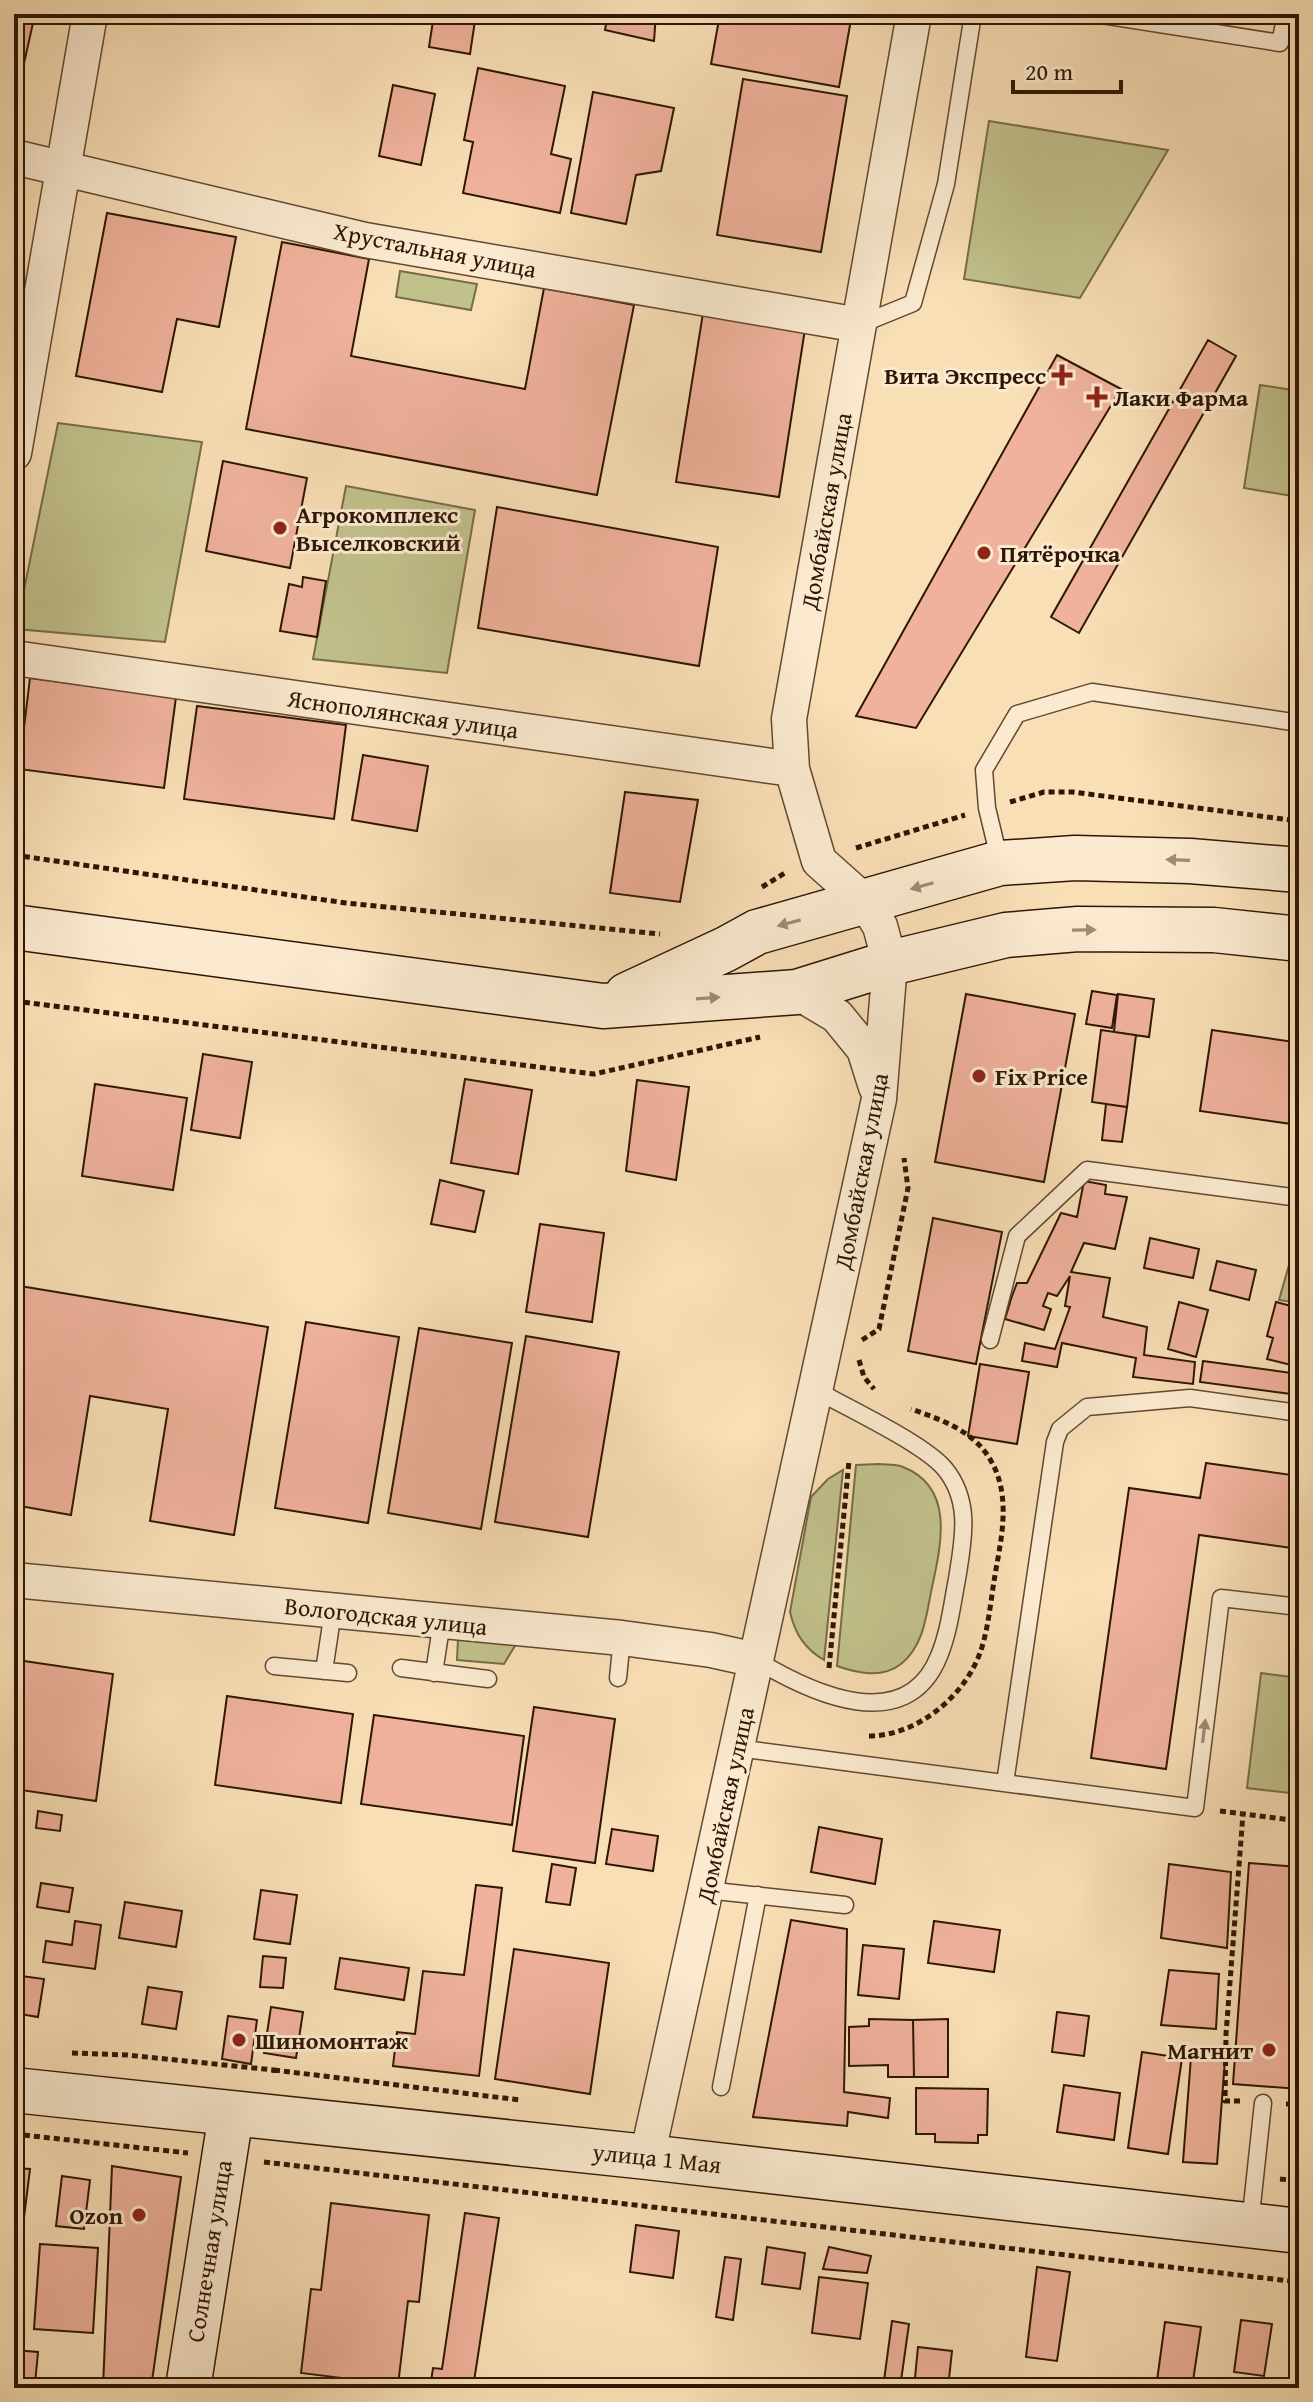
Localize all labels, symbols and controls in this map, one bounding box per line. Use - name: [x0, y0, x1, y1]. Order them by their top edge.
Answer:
- scale bar: [1013, 44, 1121, 94]
- text: 20 m: [1025, 54, 1073, 89]
- street label: Хрустальная улица: [331, 213, 540, 287]
- place label: Вита Экспресс: [884, 358, 1046, 393]
- marker: Вита Экспресс: [1053, 366, 1071, 384]
- place label: Лаки Фарма: [1113, 380, 1249, 415]
- marker: Лаки Фарма: [1088, 388, 1106, 406]
- street label: Домбайская улица: [791, 409, 861, 613]
- place label: Агрокомплекс Выселковский: [296, 497, 460, 560]
- marker: Агрокомплекс Выселковский: [271, 519, 289, 537]
- place label: Пятёрочка: [1000, 536, 1121, 571]
- marker: Пятёрочка: [975, 544, 993, 562]
- street label: Яснополянская улица: [284, 680, 521, 748]
- one-way arrow: [1165, 854, 1191, 867]
- one-way arrow: [909, 880, 933, 893]
- one-way arrow: [777, 917, 802, 929]
- one-way arrow: [1072, 923, 1097, 936]
- one-way arrow: [696, 991, 721, 1004]
- place label: Fix Price: [995, 1059, 1088, 1094]
- marker: Fix Price: [970, 1067, 988, 1085]
- street label: Домбайская улица: [825, 1069, 897, 1273]
- street label: Вологодская улица: [283, 1588, 490, 1644]
- street label: Домбайская улица: [687, 1703, 763, 1907]
- one-way arrow: [1198, 1718, 1211, 1743]
- place label: Шиномонтаж: [255, 2023, 409, 2058]
- marker: Шиномонтаж: [230, 2031, 248, 2049]
- place label: Магнит: [1167, 2033, 1253, 2068]
- marker: Магнит: [1260, 2041, 1278, 2059]
- street label: улица 1 Мая: [590, 2134, 723, 2182]
- street label: Солнечная улица: [177, 2157, 241, 2345]
- place label: Ozon: [70, 2198, 123, 2233]
- marker: Ozon: [130, 2206, 148, 2224]

